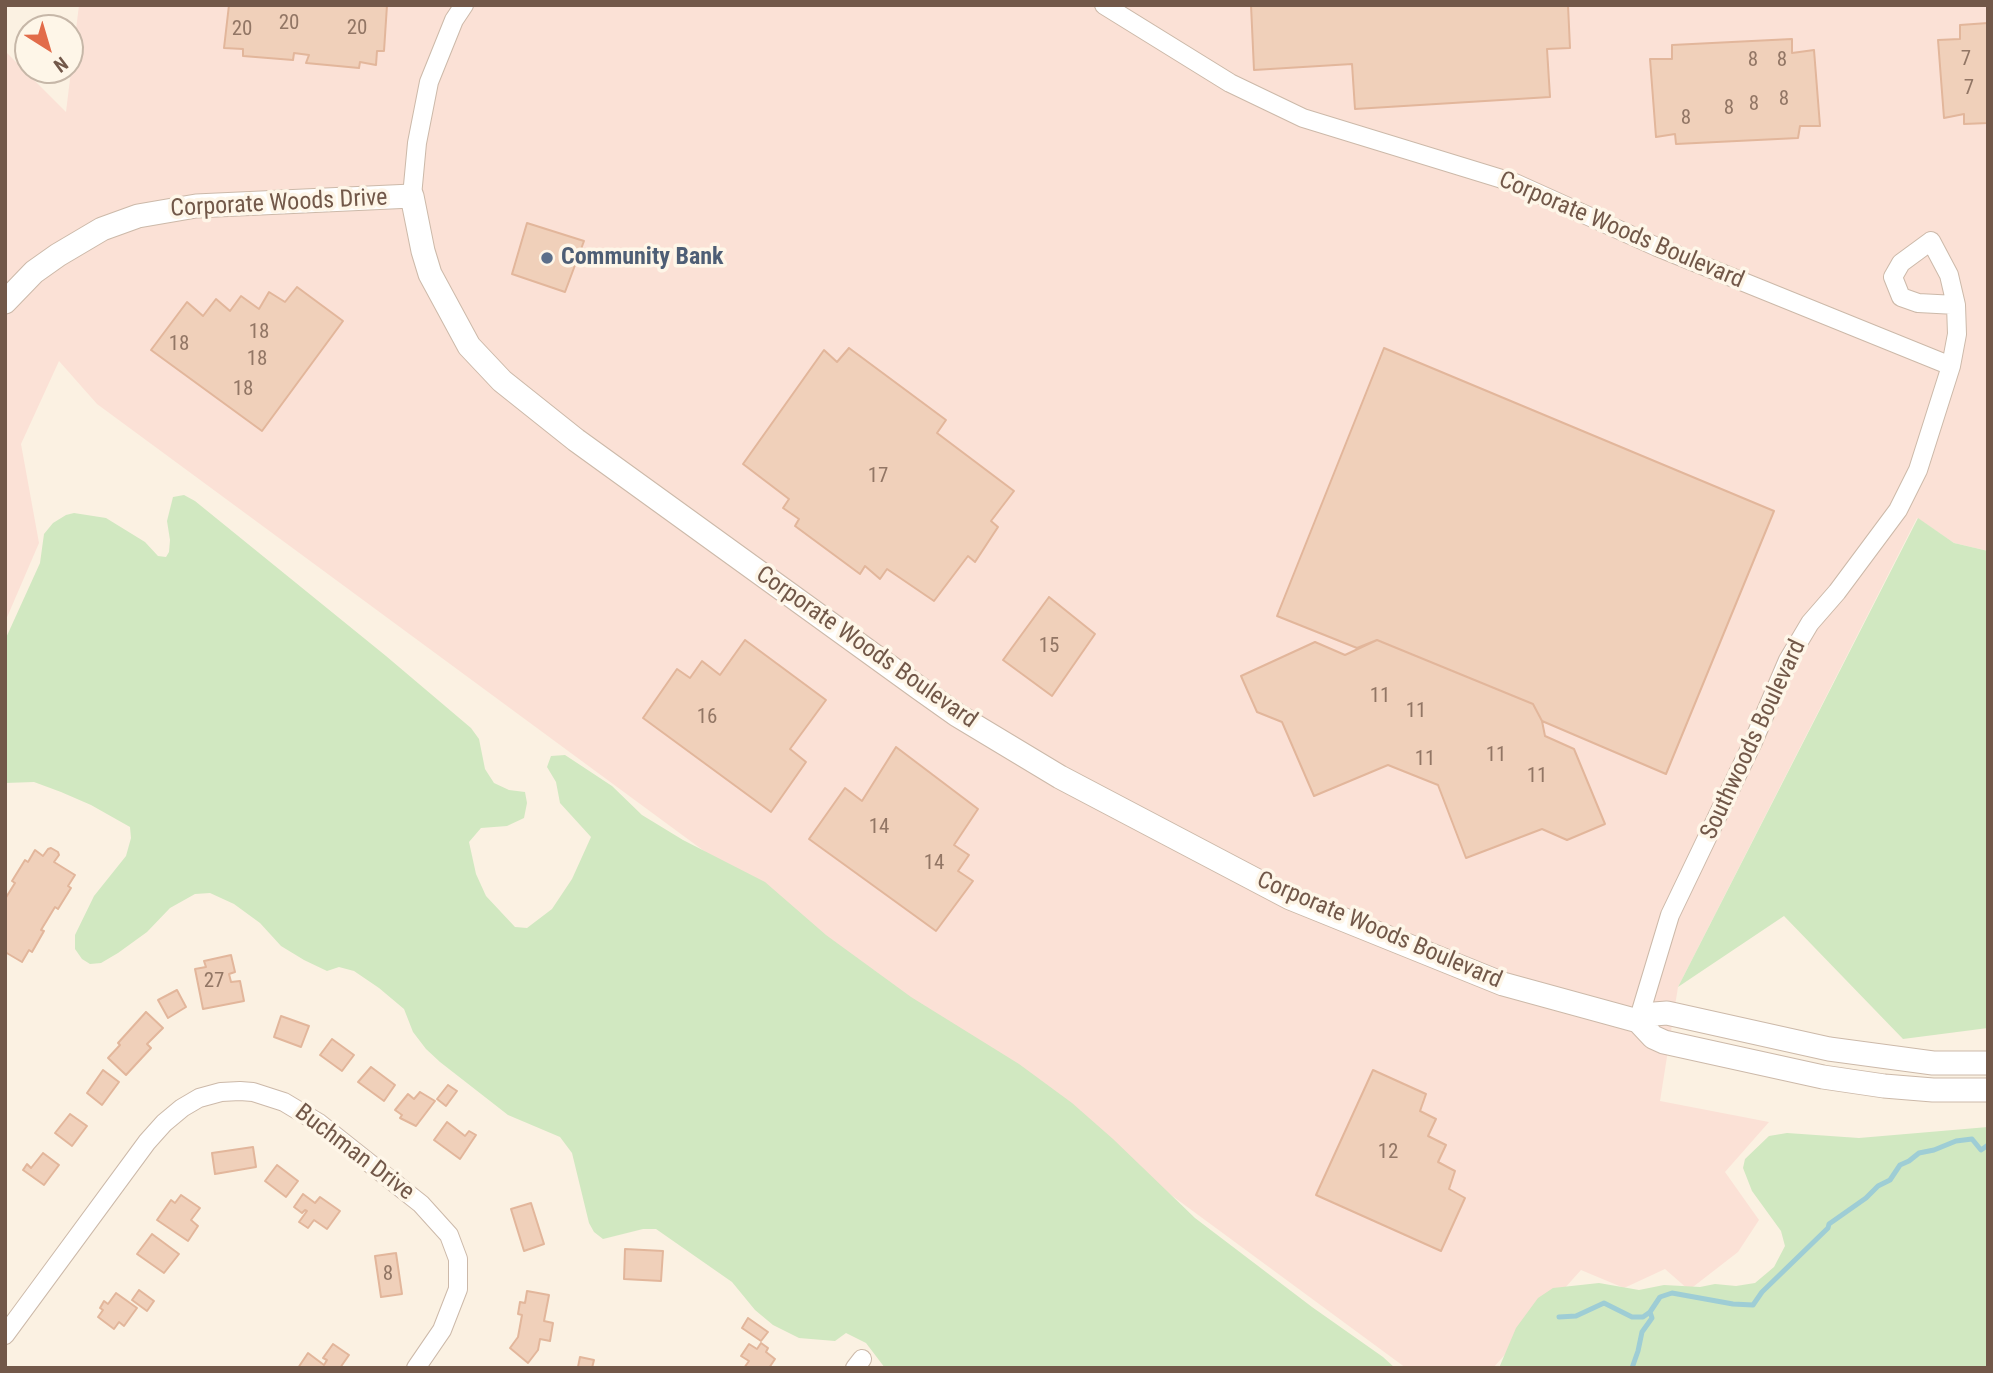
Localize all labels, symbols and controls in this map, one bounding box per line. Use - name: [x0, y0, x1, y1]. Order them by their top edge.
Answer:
- house number: 20: [279, 11, 299, 37]
- north arrow: [14, 14, 84, 84]
- house number: 20: [347, 16, 367, 42]
- house number: 20: [232, 17, 252, 43]
- house number: 7: [1961, 47, 1971, 73]
- house number: 8: [1748, 48, 1758, 74]
- house number: 8: [1777, 48, 1787, 74]
- text: N: [49, 52, 72, 77]
- house number: 7: [1964, 76, 1974, 102]
- house number: 8: [1779, 87, 1789, 113]
- house number: 8: [1749, 92, 1759, 118]
- house number: 8: [1724, 96, 1734, 122]
- house number: 8: [1681, 106, 1691, 132]
- street label: Corporate Woods Boulevard: [1494, 166, 1748, 296]
- street label: Corporate Woods Drive: [170, 184, 388, 224]
- place label: Community Bank: [561, 244, 724, 272]
- marker: Community Bank: [539, 250, 555, 266]
- house number: 18: [249, 320, 269, 346]
- house number: 18: [169, 332, 189, 358]
- house number: 18: [247, 347, 267, 373]
- house number: 18: [233, 377, 253, 403]
- house number: 17: [868, 464, 888, 490]
- street label: Corporate Woods Boulevard: [750, 561, 982, 735]
- house number: 15: [1039, 634, 1059, 660]
- street label: Southwoods Boulevard: [1695, 636, 1813, 844]
- house number: 11: [1370, 684, 1390, 710]
- house number: 11: [1406, 699, 1426, 725]
- house number: 16: [697, 705, 717, 731]
- house number: 11: [1486, 743, 1506, 769]
- house number: 11: [1415, 747, 1435, 773]
- house number: 11: [1527, 764, 1547, 790]
- house number: 14: [869, 815, 889, 841]
- house number: 14: [924, 851, 944, 877]
- street label: Corporate Woods Boulevard: [1252, 866, 1506, 996]
- house number: 27: [204, 969, 224, 995]
- street label: Buchman Drive: [289, 1099, 419, 1207]
- house number: 12: [1378, 1140, 1398, 1166]
- house number: 8: [383, 1262, 393, 1288]

